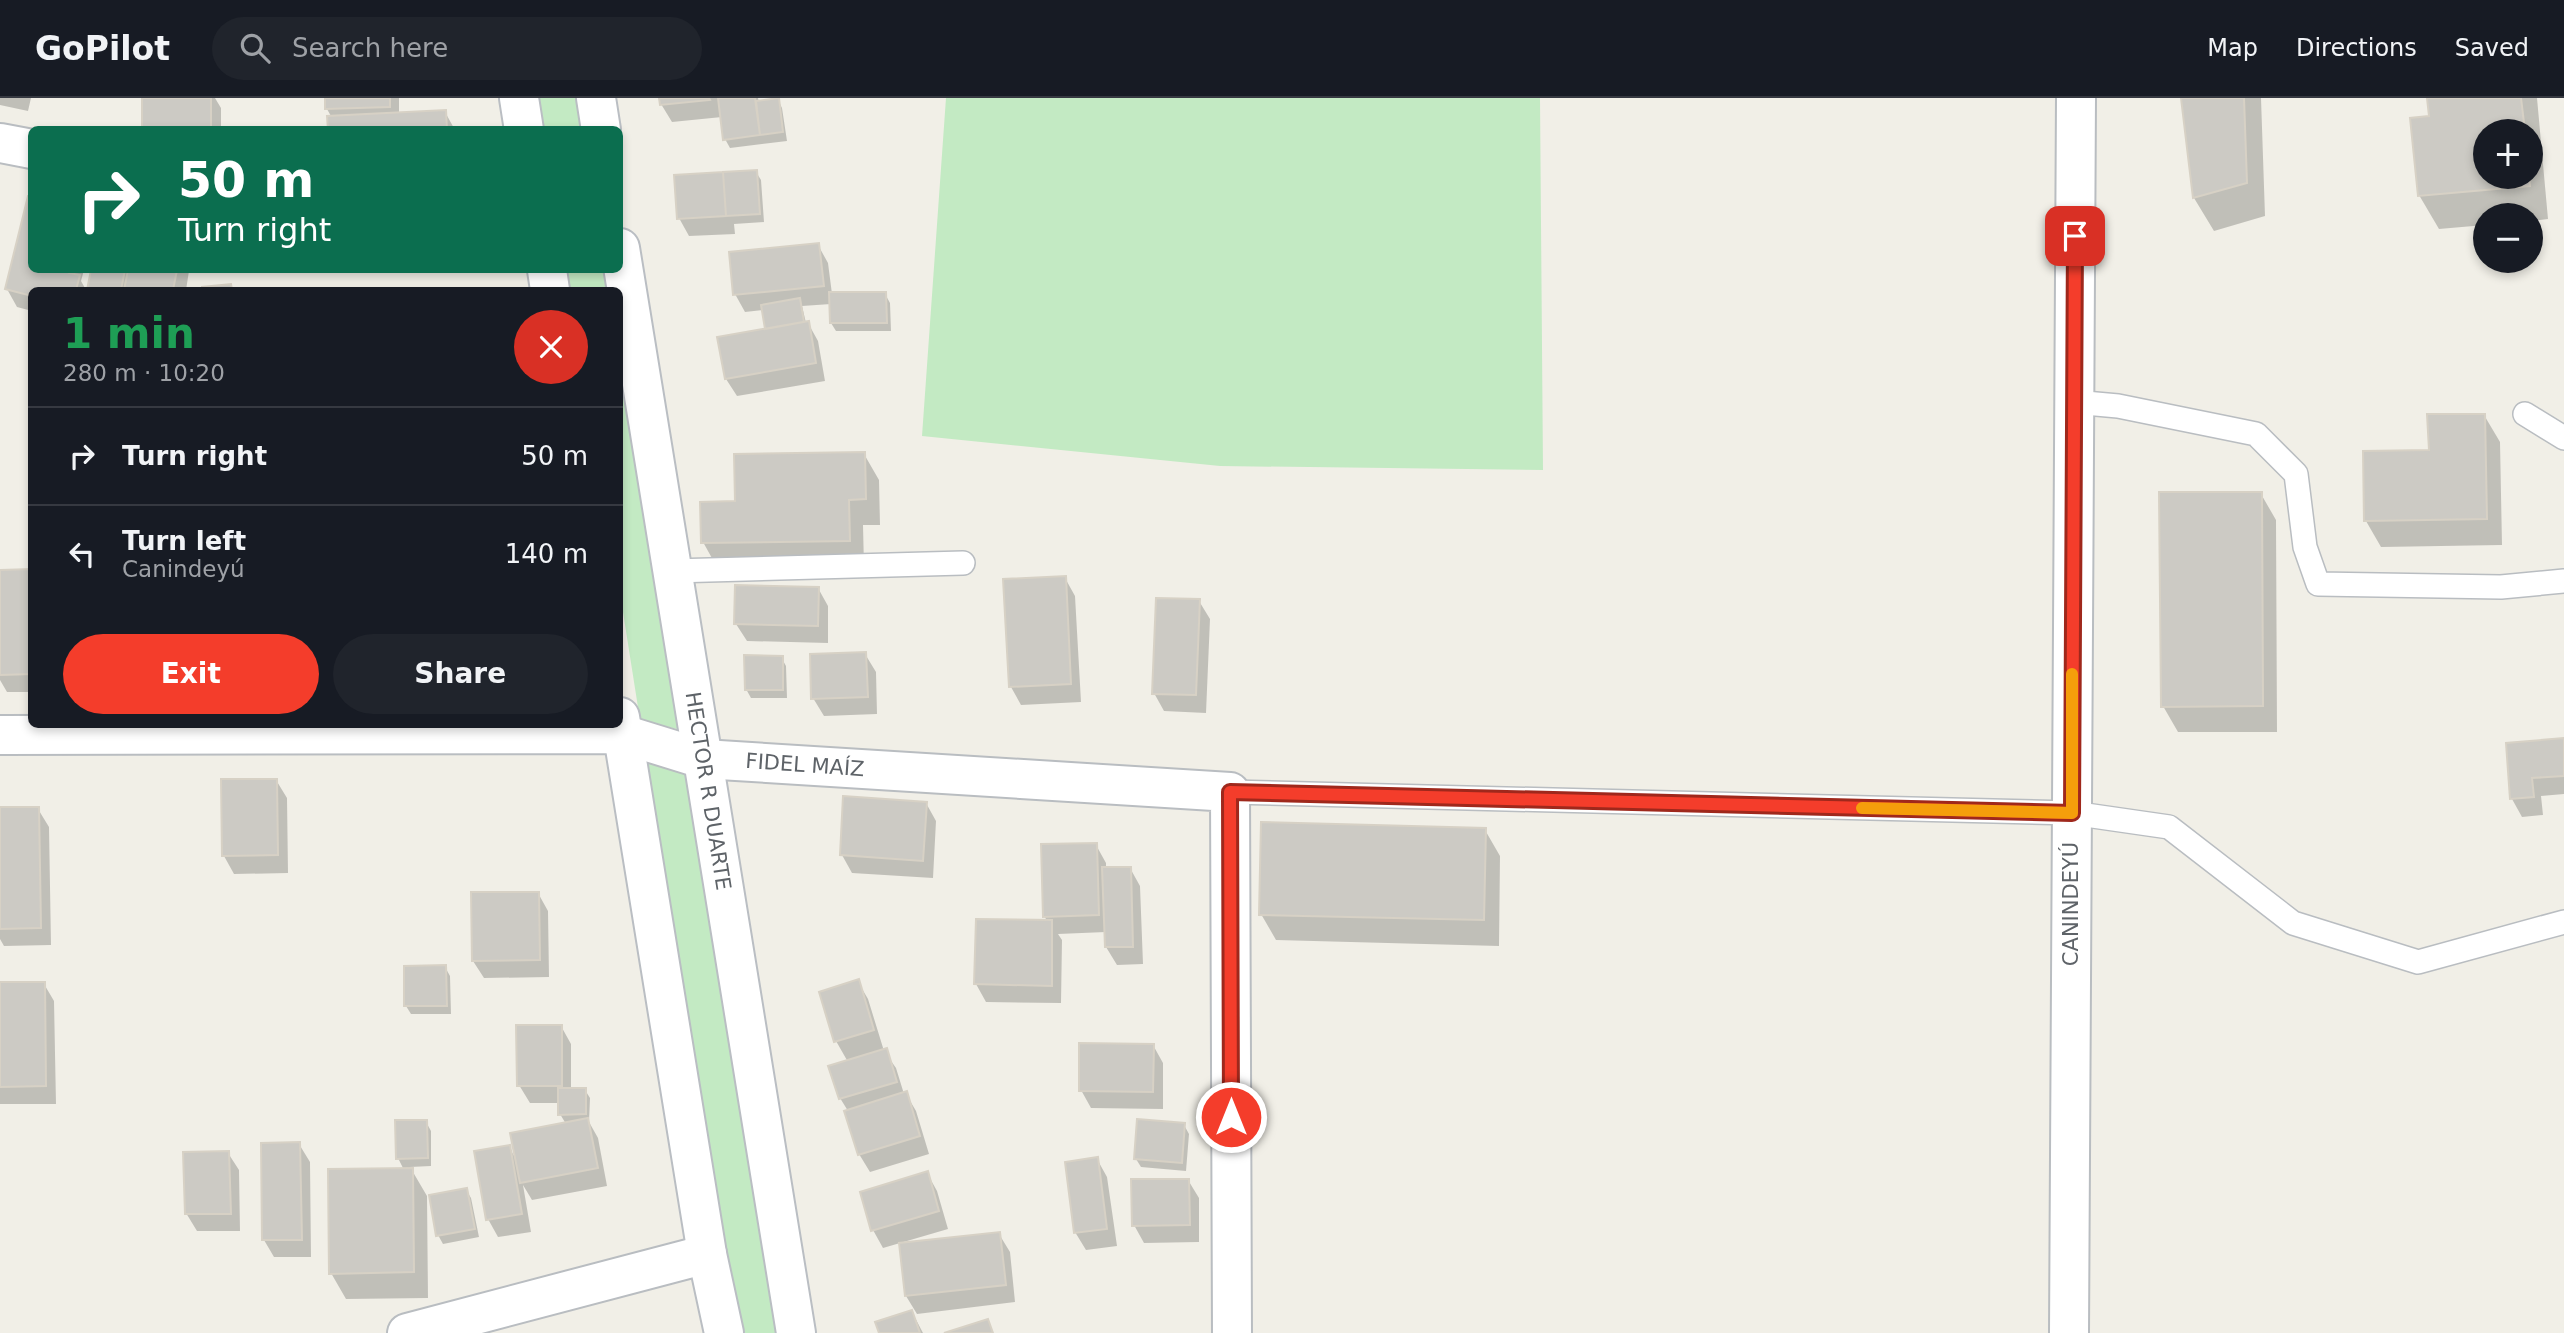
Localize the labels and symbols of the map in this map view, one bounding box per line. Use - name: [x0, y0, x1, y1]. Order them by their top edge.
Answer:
- pin: [2045, 206, 2105, 266]
- street label: HECTOR R DUARTE: [680, 690, 736, 892]
- street label: FIDEL MAÍZ: [745, 748, 865, 781]
- street label: CANINDEYÚ: [2058, 842, 2083, 966]
- position arrow: [1194, 1080, 1268, 1154]

